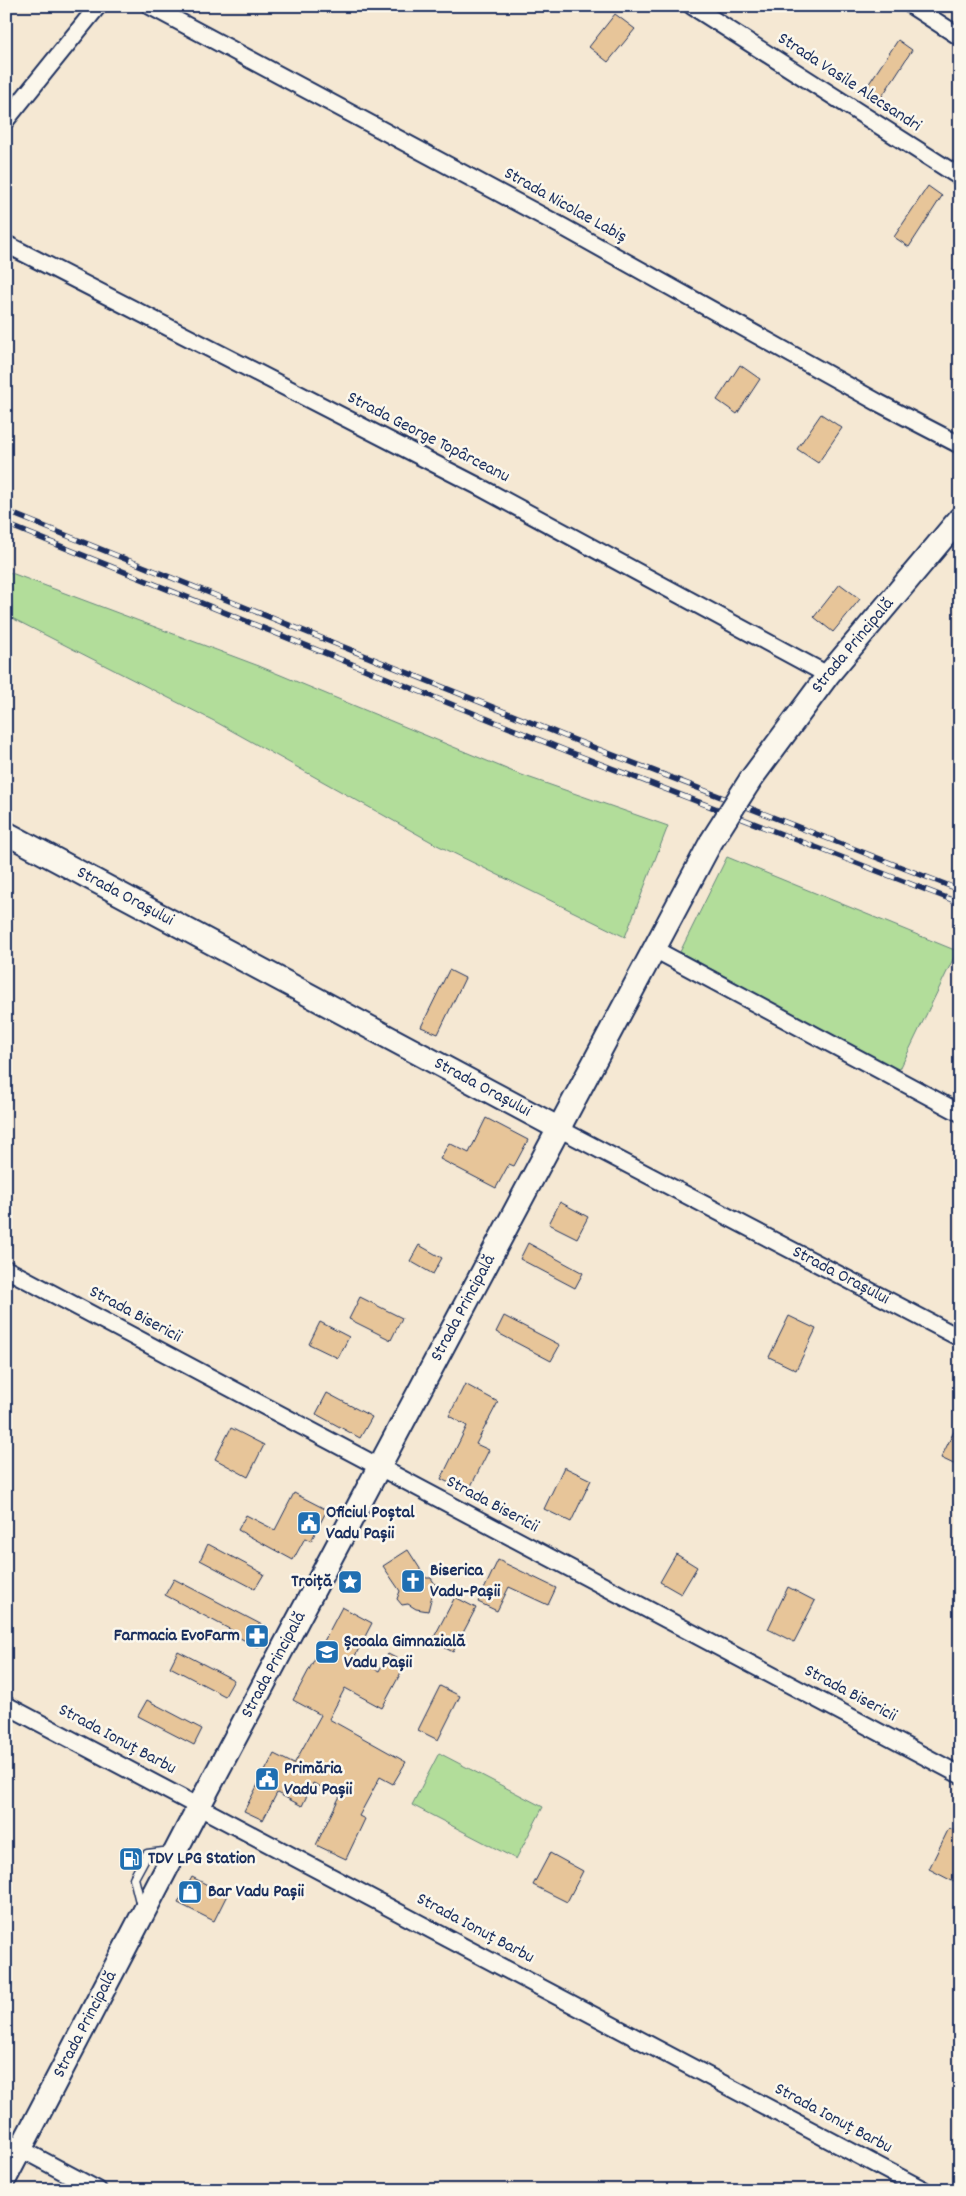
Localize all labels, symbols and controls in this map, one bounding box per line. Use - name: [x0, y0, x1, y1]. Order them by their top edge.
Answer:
- street label: Strada Vasile Alecsandri: [772, 27, 926, 139]
- street label: Strada Nicolae Labiș: [499, 162, 631, 250]
- street label: Strada George Topârceanu: [342, 386, 514, 490]
- street label: Strada Principală: [806, 592, 900, 699]
- street label: Strada Orașului: [72, 860, 178, 933]
- street label: Strada Orașului: [429, 1051, 535, 1124]
- street label: Strada Orașului: [788, 1240, 894, 1312]
- street label: Strada Principală: [425, 1250, 502, 1366]
- street label: Strada Bisericii: [84, 1280, 186, 1350]
- street label: Strada Bisericii: [441, 1470, 543, 1540]
- place label: Oficiul Poștal Vadu Pașii: [326, 1501, 415, 1547]
- public building icon: Oficiul Poștal Vadu Pașii: [296, 1510, 322, 1536]
- place label: Biserica Vadu-Pașii: [430, 1559, 501, 1605]
- church icon: Biserica Vadu-Pașii: [400, 1568, 426, 1594]
- place icon: Troiță: [337, 1569, 363, 1595]
- place label: Troiță: [291, 1570, 333, 1595]
- street label: Strada Principală: [235, 1607, 313, 1723]
- pharmacy icon: Farmacia EvoFarm: [244, 1623, 270, 1649]
- place label: Farmacia EvoFarm: [114, 1624, 240, 1649]
- place label: Școala Gimnazială Vadu Pașii: [344, 1630, 466, 1676]
- school or university icon: Școala Gimnazială Vadu Pașii: [314, 1639, 340, 1665]
- street label: Strada Bisericii: [799, 1659, 901, 1729]
- street label: Strada Ionuț Barbu: [54, 1698, 180, 1782]
- place label: Primăria Vadu Pașii: [284, 1757, 353, 1803]
- public building icon: Primăria Vadu Pașii: [254, 1766, 280, 1792]
- fuel station icon: TDV LPG Station: [118, 1846, 144, 1872]
- place label: TDV LPG Station: [148, 1847, 255, 1872]
- shop icon: Bar Vadu Pașii: [177, 1879, 203, 1905]
- place label: Bar Vadu Pașii: [208, 1880, 305, 1905]
- street label: Strada Ionuț Barbu: [412, 1887, 538, 1971]
- street label: Strada Principală: [47, 1966, 124, 2082]
- street label: Strada Ionuț Barbu: [770, 2077, 896, 2161]

